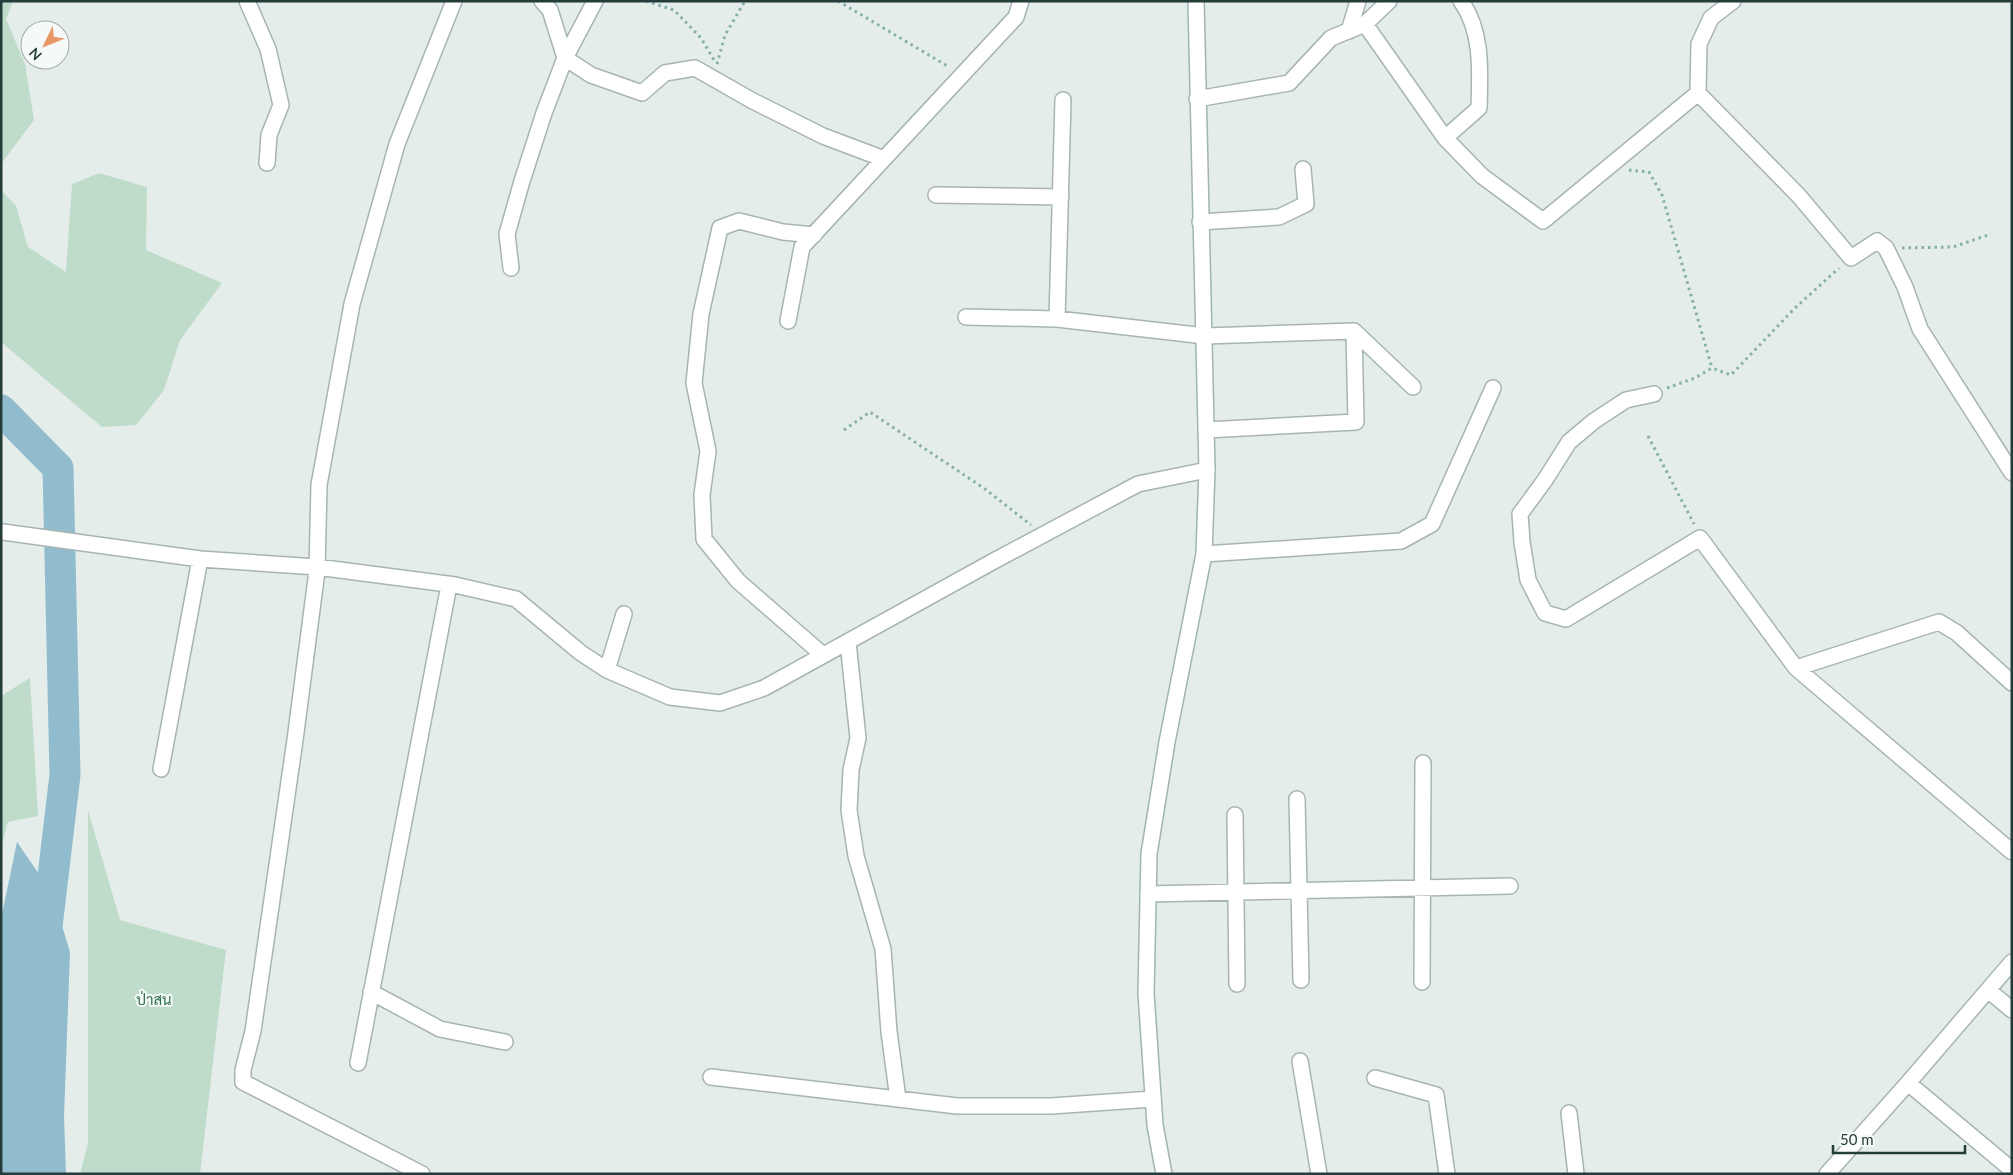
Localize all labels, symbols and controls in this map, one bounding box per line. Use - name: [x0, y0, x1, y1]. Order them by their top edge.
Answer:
- north arrow: [20, 20, 70, 70]
- text: N: [25, 44, 45, 64]
- park label: ป่าสน: [136, 990, 172, 1008]
- scale bar: [1833, 1122, 1966, 1154]
- text: 50 m: [1840, 1130, 1874, 1148]

